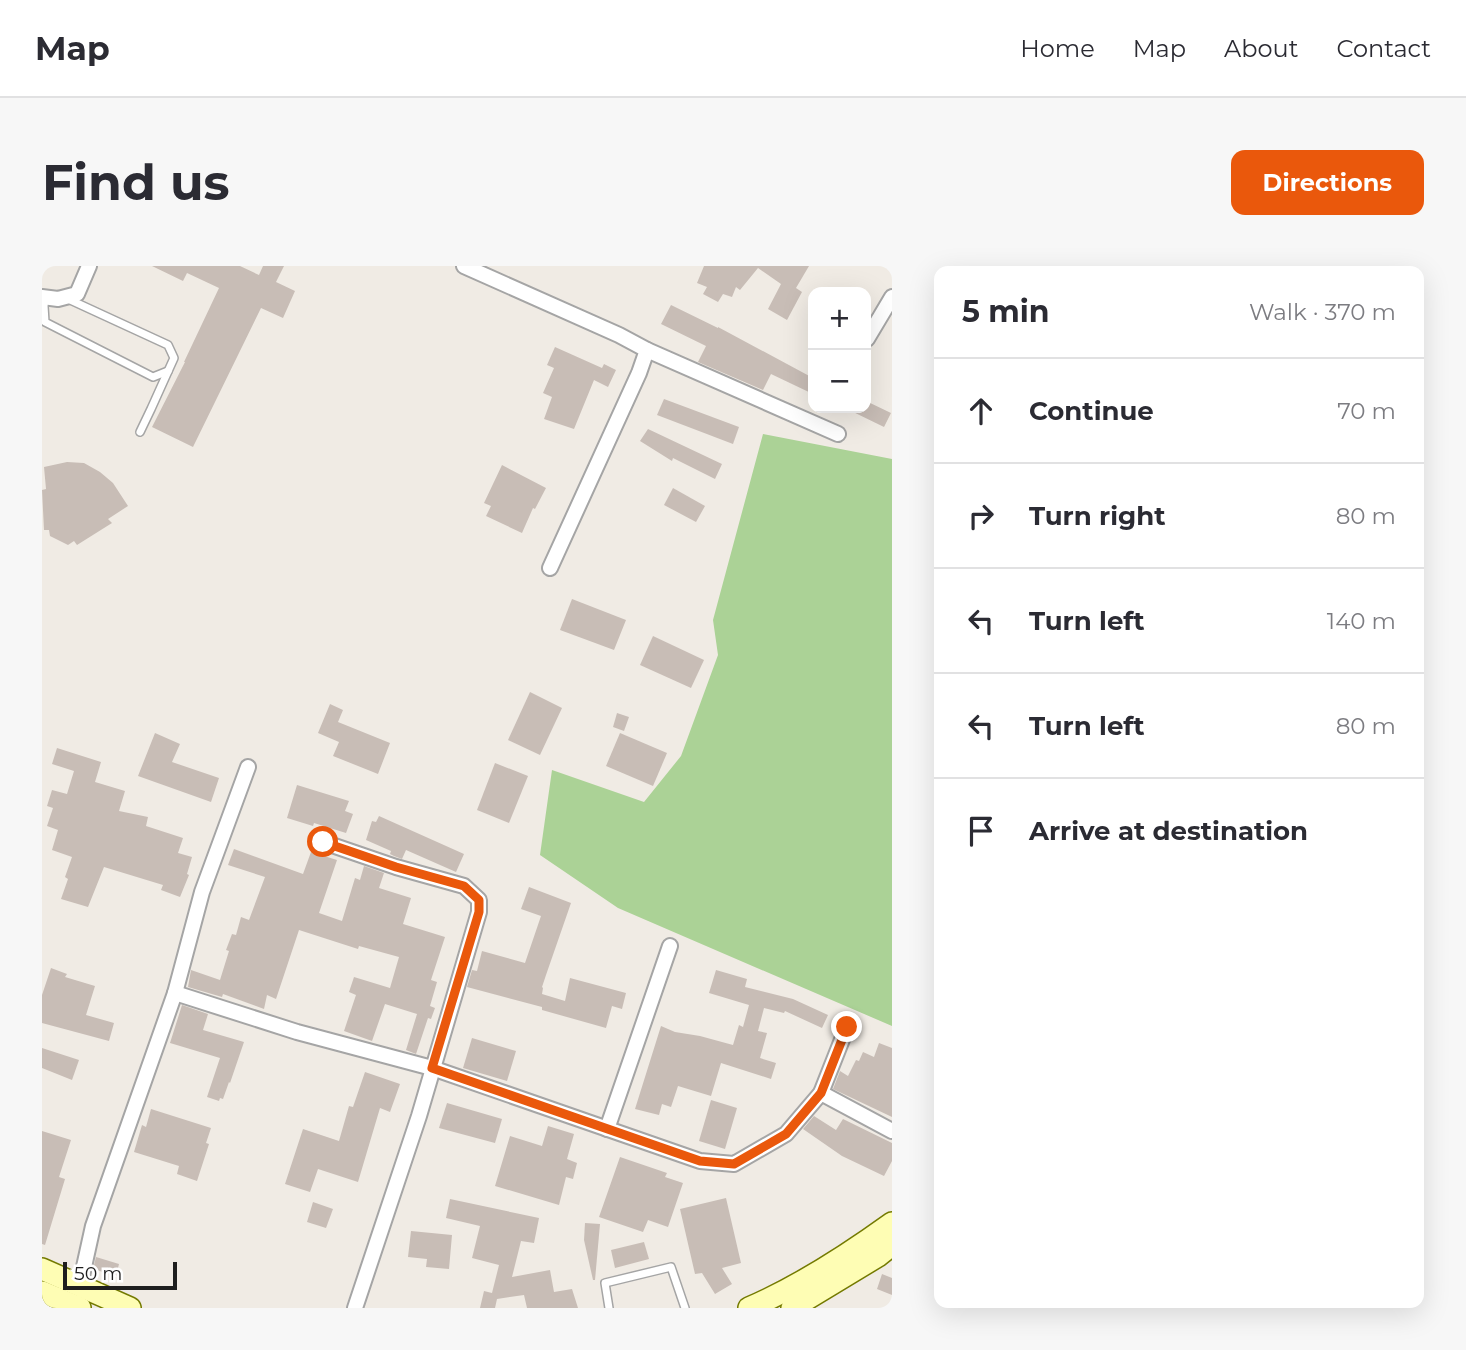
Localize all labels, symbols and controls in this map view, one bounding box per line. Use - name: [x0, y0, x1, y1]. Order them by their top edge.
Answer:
- text: Map: [35, 28, 110, 68]
- text: Home: [1020, 34, 1095, 63]
- text: Map: [1133, 34, 1186, 63]
- text: About: [1224, 34, 1298, 63]
- text: Contact: [1336, 34, 1431, 63]
- button: Directions: [1231, 150, 1424, 215]
- text: Find us: [42, 153, 230, 212]
- map controls: [808, 287, 871, 413]
- button: +: [808, 287, 871, 350]
- text: 5 min: [962, 293, 1050, 330]
- text: Walk · 370 m: [1249, 298, 1396, 326]
- button: −: [808, 350, 871, 413]
- icon: ahead: [962, 392, 1000, 430]
- text: Continue: [1029, 395, 1154, 427]
- text: 70 m: [1337, 397, 1396, 425]
- icon: right: [962, 497, 1000, 535]
- text: Turn right: [1029, 500, 1165, 532]
- text: 80 m: [1336, 502, 1396, 530]
- icon: left: [962, 602, 1000, 640]
- text: Turn left: [1029, 605, 1145, 637]
- text: 140 m: [1327, 607, 1396, 635]
- icon: left: [962, 707, 1000, 745]
- text: Turn left: [1029, 710, 1145, 742]
- text: 80 m: [1336, 712, 1396, 740]
- icon: arrive: [962, 812, 1000, 850]
- text: Arrive at destination: [1029, 815, 1308, 847]
- route start: [307, 826, 338, 857]
- route end: [831, 1011, 862, 1042]
- scale bar: [63, 1259, 177, 1291]
- text: 50 m: [74, 1262, 122, 1285]

